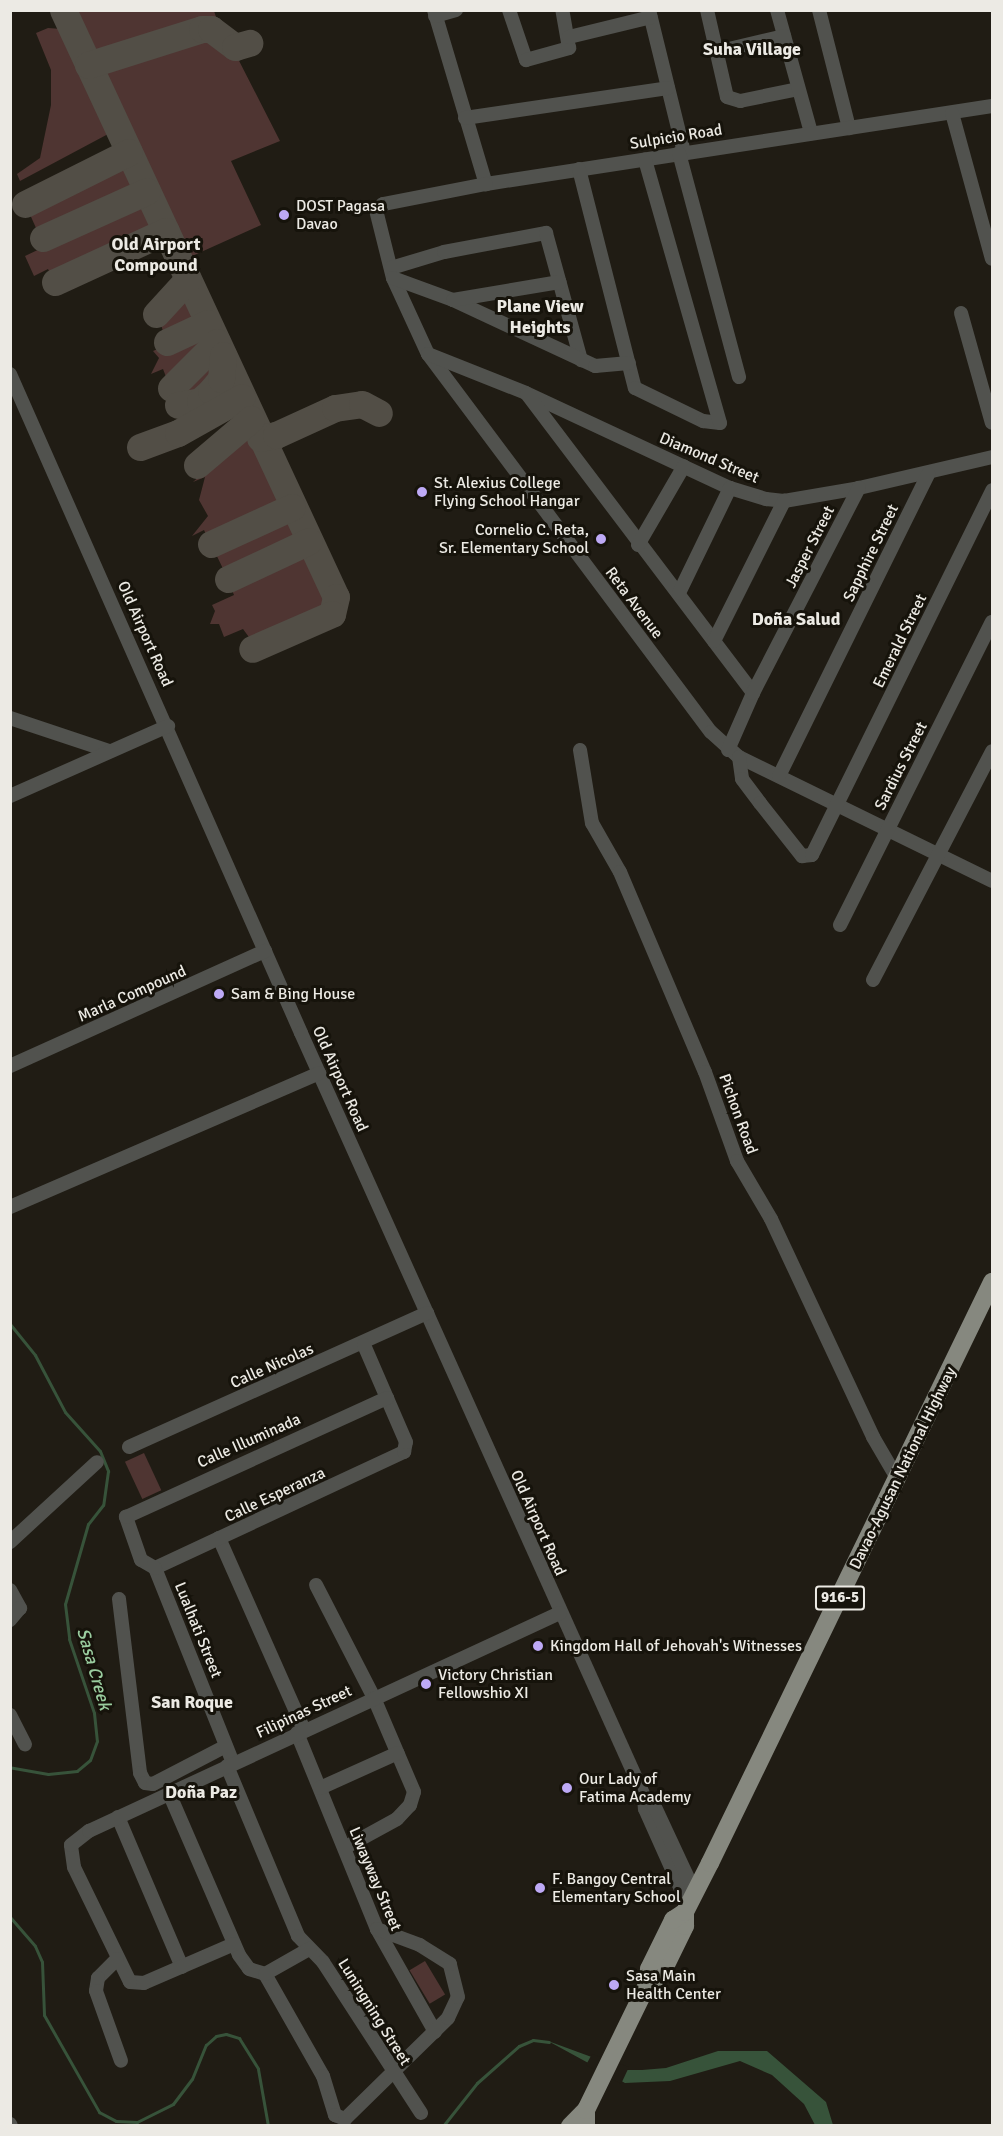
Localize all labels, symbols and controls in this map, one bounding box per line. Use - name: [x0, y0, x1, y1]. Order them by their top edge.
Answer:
- district label: Suha Village: [703, 38, 801, 60]
- street label: Sulpicio Road: [628, 120, 724, 154]
- place label: DOST Pagasa Davao: [296, 196, 385, 234]
- marker: DOST Pagasa Davao: [277, 208, 291, 222]
- district label: Old Airport Compound: [112, 234, 200, 276]
- district label: Plane View Heights: [497, 296, 583, 338]
- street label: Diamond Street: [656, 428, 762, 488]
- place label: St. Alexius College Flying School Hangar: [434, 473, 580, 511]
- marker: St. Alexius College Flying School Hangar: [415, 485, 429, 499]
- street label: Sapphire Street: [839, 501, 903, 605]
- street label: Jasper Street: [781, 503, 839, 591]
- place label: Cornelio C. Reta, Sr. Elementary School: [439, 520, 589, 558]
- marker: Cornelio C. Reta, Sr. Elementary School: [594, 532, 608, 546]
- street label: Reta Avenue: [601, 563, 667, 643]
- street label: Old Airport Road: [113, 578, 177, 690]
- street label: Emerald Street: [869, 591, 931, 691]
- district label: Doña Salud: [752, 608, 840, 630]
- street label: Sardius Street: [871, 719, 931, 813]
- street label: Marla Compound: [75, 962, 189, 1026]
- place label: Sam & Bing House: [231, 984, 355, 1004]
- marker: Sam & Bing House: [212, 987, 226, 1001]
- street label: Old Airport Road: [308, 1023, 372, 1135]
- street label: Pichon Road: [715, 1071, 761, 1157]
- street label: Calle Nicolas: [227, 1339, 317, 1393]
- street label: Davao-Agusan National Highway: [846, 1364, 960, 1572]
- street label: Calle Illuminada: [194, 1410, 304, 1472]
- street label: Calle Esperanza: [222, 1463, 328, 1527]
- street label: Old Airport Road: [506, 1467, 570, 1579]
- street label: Lualhati Street: [170, 1579, 226, 1681]
- road number: 916-5: [814, 1586, 866, 1610]
- water label: Sasa Creek: [72, 1626, 116, 1712]
- place label: Kingdom Hall of Jehovah's Witnesses: [550, 1636, 802, 1656]
- marker: Kingdom Hall of Jehovah's Witnesses: [531, 1639, 545, 1653]
- place label: Victory Christian Fellowshio XI: [438, 1665, 553, 1703]
- marker: Victory Christian Fellowshio XI: [419, 1677, 433, 1691]
- street label: Filipinas Street: [253, 1681, 355, 1743]
- district label: San Roque: [151, 1691, 233, 1713]
- place label: Our Lady of Fatima Academy: [579, 1769, 691, 1807]
- district label: Doña Paz: [165, 1781, 237, 1803]
- marker: Our Lady of Fatima Academy: [560, 1781, 574, 1795]
- street label: Liwayway Street: [344, 1824, 406, 1934]
- place label: F. Bangoy Central Elementary School: [552, 1869, 681, 1907]
- marker: F. Bangoy Central Elementary School: [533, 1881, 547, 1895]
- street label: Luningning Street: [333, 1955, 415, 2069]
- place label: Sasa Main Health Center: [626, 1966, 721, 2004]
- marker: Sasa Main Health Center: [607, 1978, 621, 1992]

